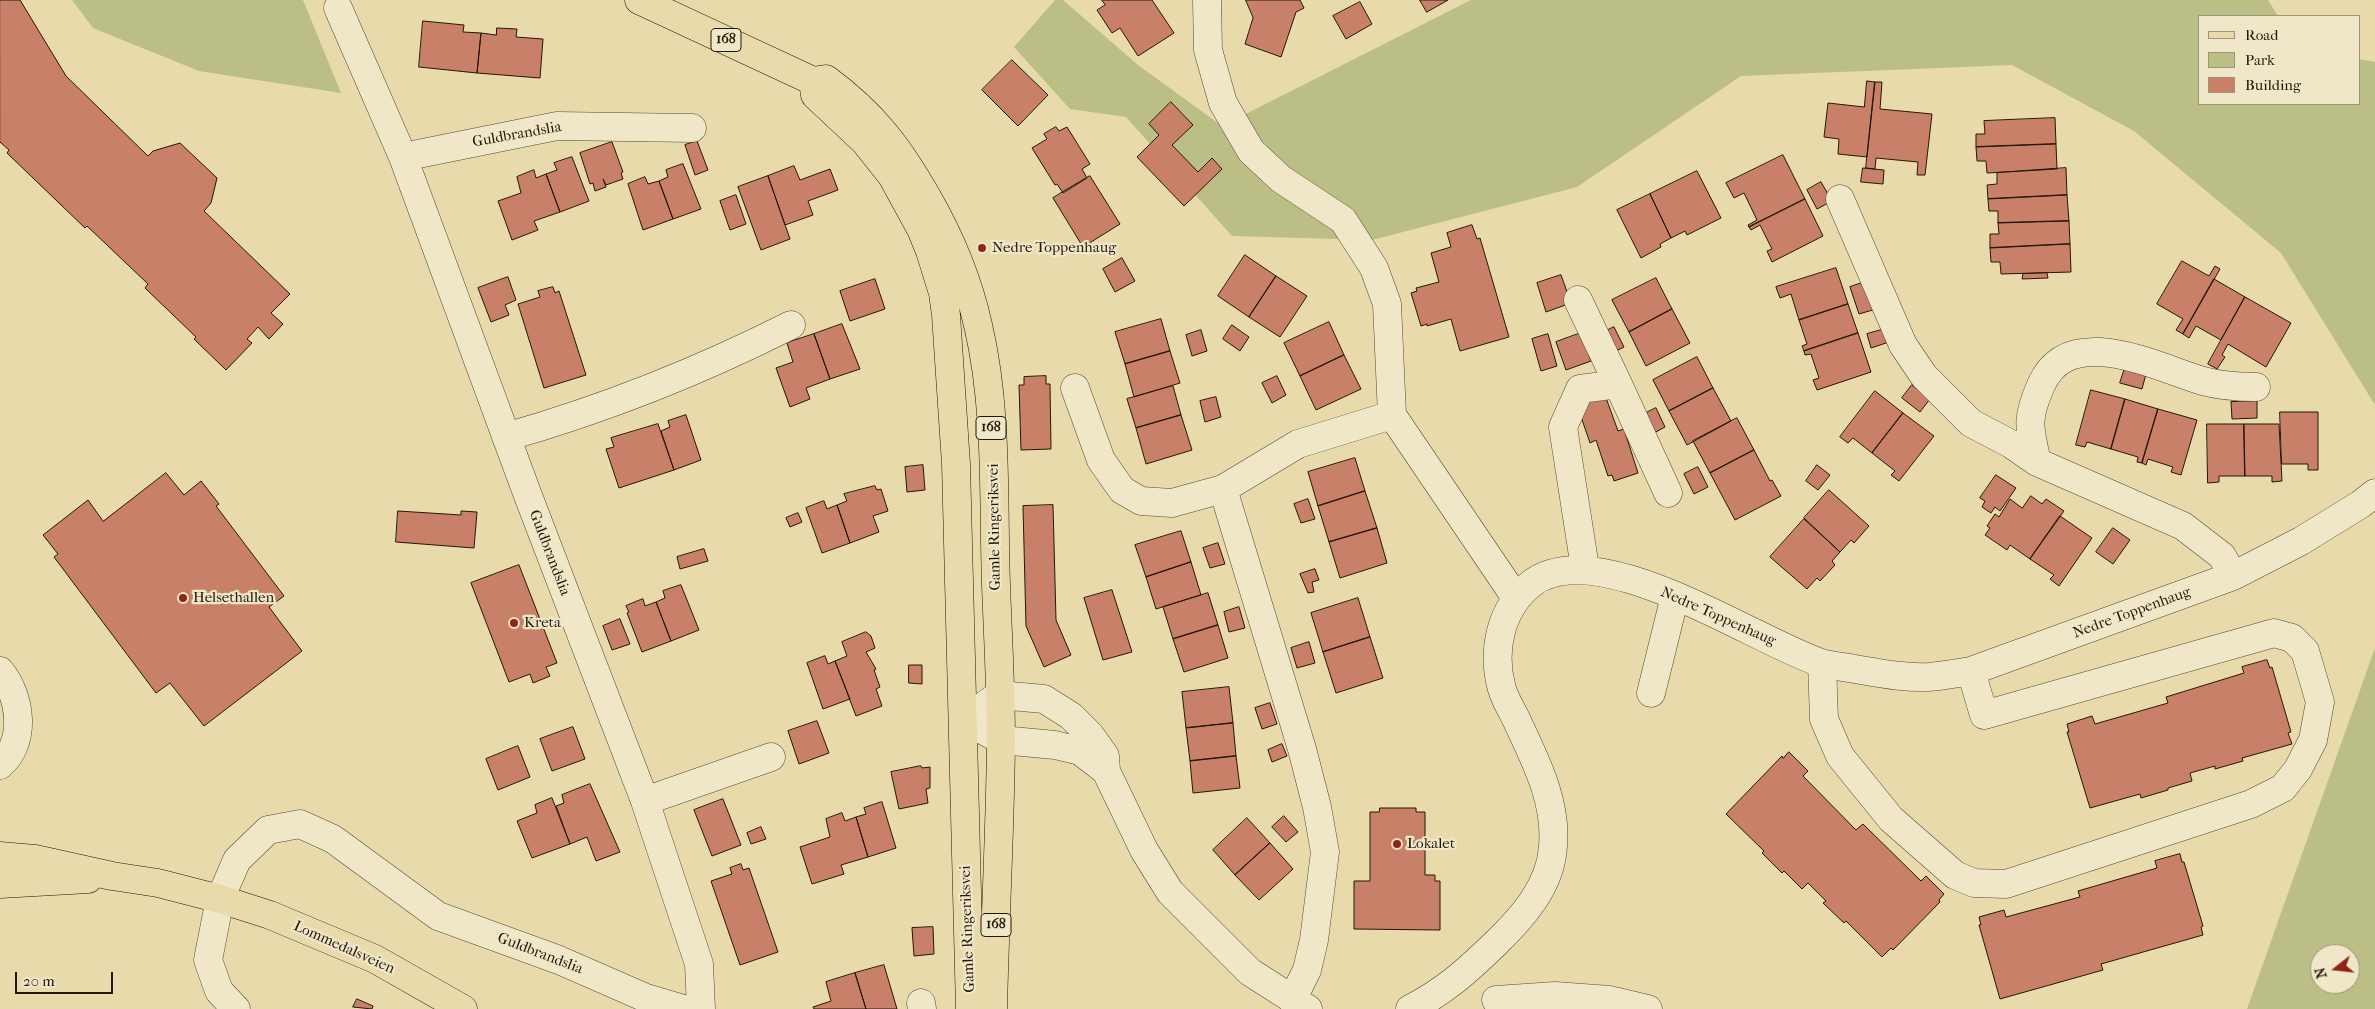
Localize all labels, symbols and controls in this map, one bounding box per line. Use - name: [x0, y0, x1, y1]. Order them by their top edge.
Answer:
- legend: [2198, 15, 2360, 105]
- text: Road: [2245, 26, 2278, 44]
- road number: 168: [711, 28, 741, 52]
- text: Park: [2245, 51, 2275, 69]
- text: Building: [2245, 76, 2301, 94]
- street label: Guldbrandslia: [471, 118, 563, 152]
- place label: Nedre Toppenhaug: [992, 239, 1116, 257]
- marker: Nedre Toppenhaug: [976, 242, 988, 254]
- road number: 168: [976, 416, 1006, 439]
- street label: Gamle Ringeriksvei: [985, 463, 1005, 591]
- street label: Guldbrandslia: [524, 508, 574, 598]
- street label: Nedre Toppenhaug: [2071, 583, 2193, 643]
- street label: Nedre Toppenhaug: [1658, 584, 1778, 650]
- place label: Helsethallen: [193, 589, 274, 607]
- marker: Helsethallen: [177, 592, 189, 604]
- place label: Kreta: [524, 614, 561, 632]
- marker: Kreta: [508, 617, 520, 629]
- place label: Lokalet: [1407, 835, 1455, 853]
- marker: Lokalet: [1391, 838, 1403, 850]
- street label: Gamle Ringeriksvei: [957, 865, 979, 993]
- road number: 168: [981, 914, 1011, 936]
- street label: Lommedalsveien: [291, 918, 397, 978]
- street label: Guldbrandslia: [495, 929, 585, 979]
- north arrow: [2310, 944, 2360, 994]
- scale bar: [18, 962, 115, 994]
- text: N: [2311, 966, 2331, 980]
- text: 20 m: [23, 972, 55, 990]

